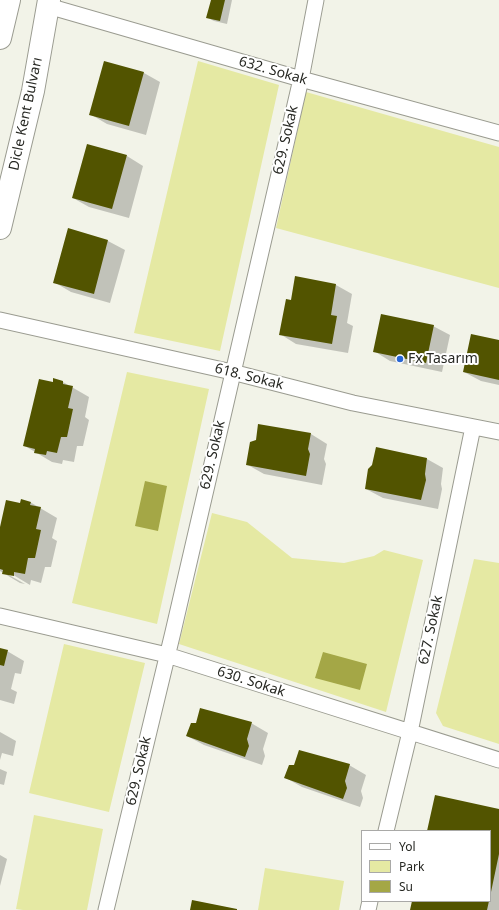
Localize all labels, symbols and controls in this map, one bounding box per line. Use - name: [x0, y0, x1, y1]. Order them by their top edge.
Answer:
- street label: 632. Sokak: [237, 53, 309, 89]
- street label: Dicle Kent Bulvarı: [6, 56, 46, 172]
- street label: 629. Sokak: [270, 104, 302, 176]
- place label: Fx Tasarım: [408, 351, 478, 367]
- marker: Fx Tasarım: [395, 354, 405, 364]
- street label: 618. Sokak: [213, 360, 285, 394]
- street label: 629. Sokak: [197, 419, 229, 491]
- street label: 627. Sokak: [415, 594, 447, 666]
- street label: 630. Sokak: [215, 663, 287, 701]
- street label: 629. Sokak: [123, 735, 155, 807]
- legend: [361, 830, 491, 902]
- text: Yol: [399, 838, 416, 855]
- text: Park: [399, 858, 424, 875]
- text: Su: [399, 878, 413, 895]

